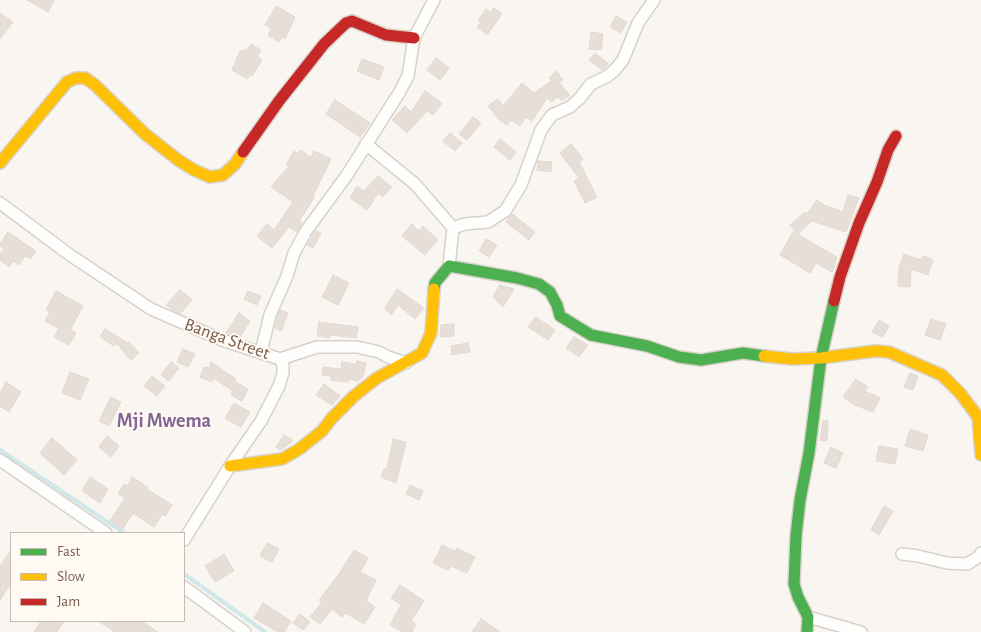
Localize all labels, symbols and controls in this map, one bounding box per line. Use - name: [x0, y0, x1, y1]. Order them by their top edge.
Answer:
- street label: Banga Street: [181, 314, 273, 364]
- district label: Mji Mwema: [117, 409, 211, 433]
- legend: [10, 532, 185, 622]
- text: Fast: [57, 544, 80, 559]
- text: Slow: [57, 569, 85, 584]
- text: Jam: [57, 594, 80, 609]

